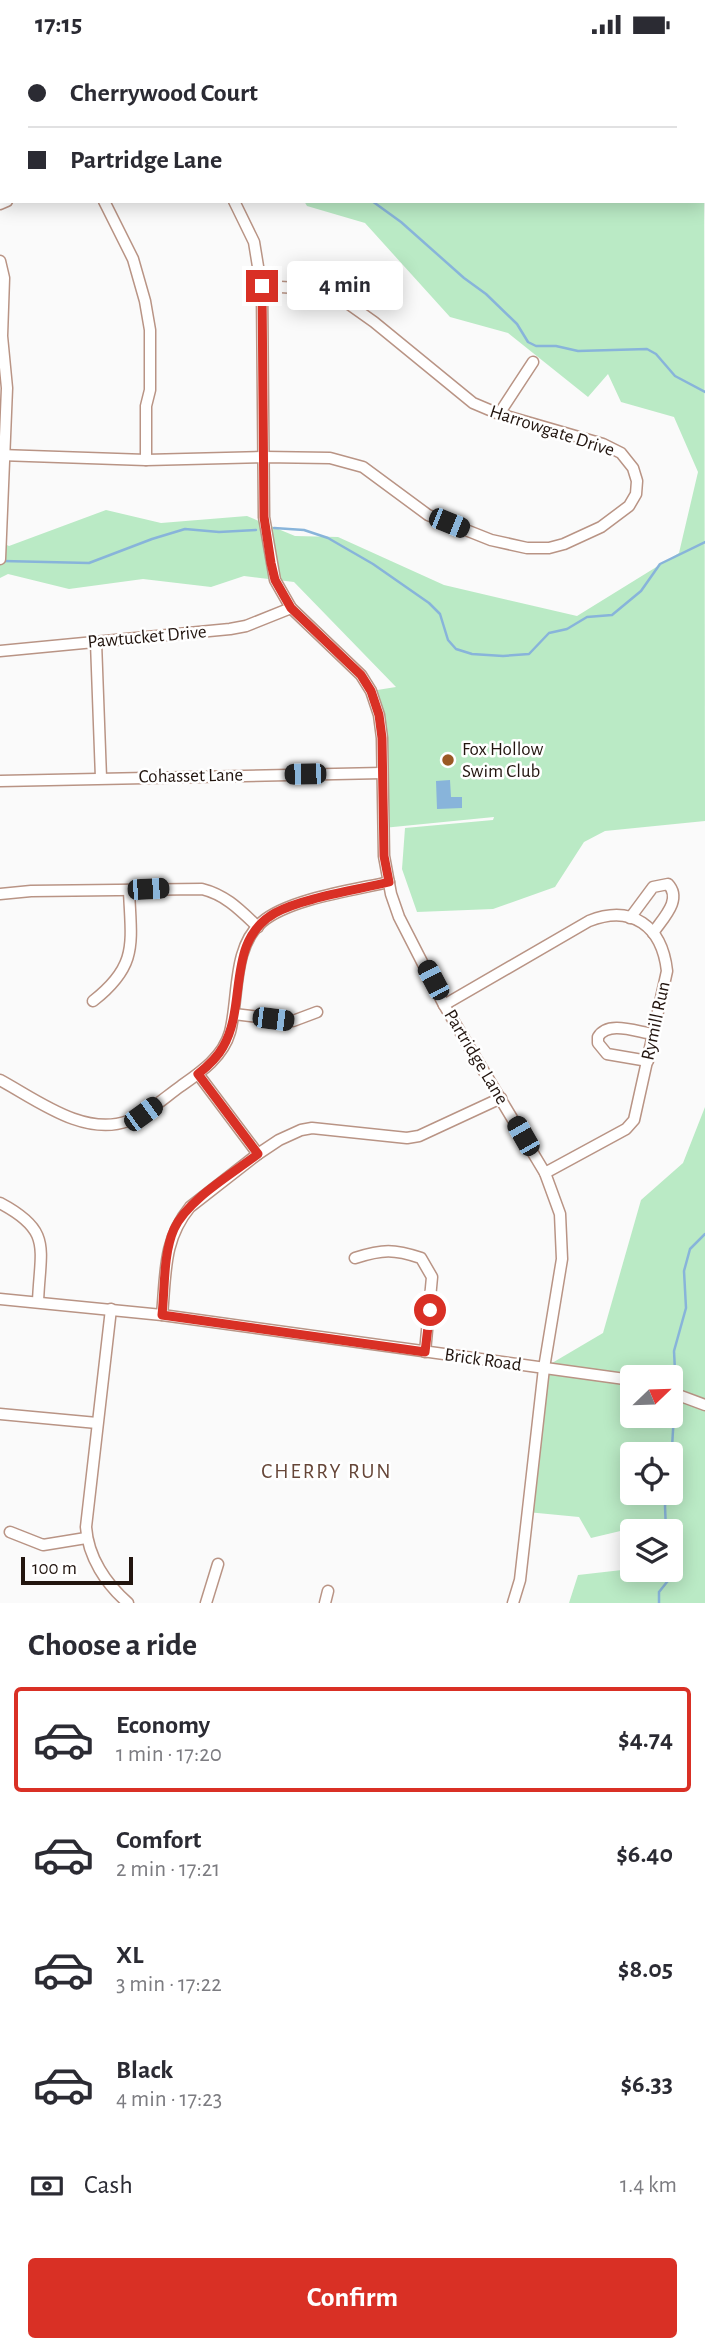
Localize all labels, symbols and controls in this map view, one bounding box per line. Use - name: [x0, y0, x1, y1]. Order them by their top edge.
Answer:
- text: 17:15: [35, 11, 82, 37]
- text: Cherrywood Court: [70, 80, 258, 106]
- text: Partridge Lane: [70, 147, 222, 173]
- callout: 4 min: [286, 261, 402, 311]
- route end: [246, 270, 278, 302]
- text: 4 min: [319, 274, 371, 297]
- street label: Harrowgate Drive: [487, 402, 617, 460]
- car: [426, 505, 473, 541]
- street label: Pawtucket Drive: [87, 622, 207, 652]
- place label: Fox Hollow Swim Club: [462, 740, 543, 781]
- marker: Fox Hollow Swim Club: [440, 752, 456, 768]
- car: [284, 763, 327, 785]
- street label: Cohasset Lane: [139, 766, 243, 786]
- car: [127, 877, 170, 901]
- car: [414, 957, 453, 1003]
- street label: Rymill Run: [638, 980, 674, 1062]
- car: [251, 1006, 296, 1032]
- street label: Partridge Lane: [440, 1006, 512, 1108]
- car: [120, 1093, 167, 1135]
- car: [504, 1113, 543, 1159]
- route start: [414, 1294, 446, 1326]
- street label: Brick Road: [443, 1345, 523, 1375]
- north arrow: [620, 1365, 682, 1428]
- map controls: [620, 1365, 683, 1582]
- button: locate: [620, 1442, 683, 1505]
- district label: CHERRY RUN: [261, 1461, 393, 1482]
- button: layers: [620, 1519, 683, 1582]
- scale bar: [21, 1554, 133, 1586]
- text: 100 m: [32, 1559, 77, 1578]
- text: Choose a ride: [28, 1629, 197, 1661]
- icon: car: [32, 1708, 95, 1771]
- text: Economy: [116, 1712, 210, 1738]
- text: $4.74: [618, 1726, 673, 1752]
- text: 1 min · 17:20: [116, 1743, 222, 1766]
- icon: car: [32, 1823, 95, 1886]
- text: Comfort: [116, 1827, 201, 1853]
- text: $6.40: [616, 1841, 673, 1867]
- text: 2 min · 17:21: [116, 1858, 220, 1881]
- icon: car: [32, 1938, 95, 2001]
- text: XL: [116, 1942, 143, 1968]
- text: $8.05: [618, 1956, 673, 1982]
- text: 3 min · 17:22: [116, 1973, 222, 1996]
- icon: car: [32, 2053, 95, 2116]
- text: Black: [116, 2057, 173, 2083]
- text: $6.33: [620, 2071, 673, 2097]
- text: 4 min · 17:23: [116, 2088, 222, 2111]
- icon: cash: [28, 2167, 66, 2205]
- text: Cash: [84, 2172, 133, 2198]
- text: 1.4 km: [620, 2174, 677, 2197]
- button: Confirm: [28, 2258, 677, 2338]

